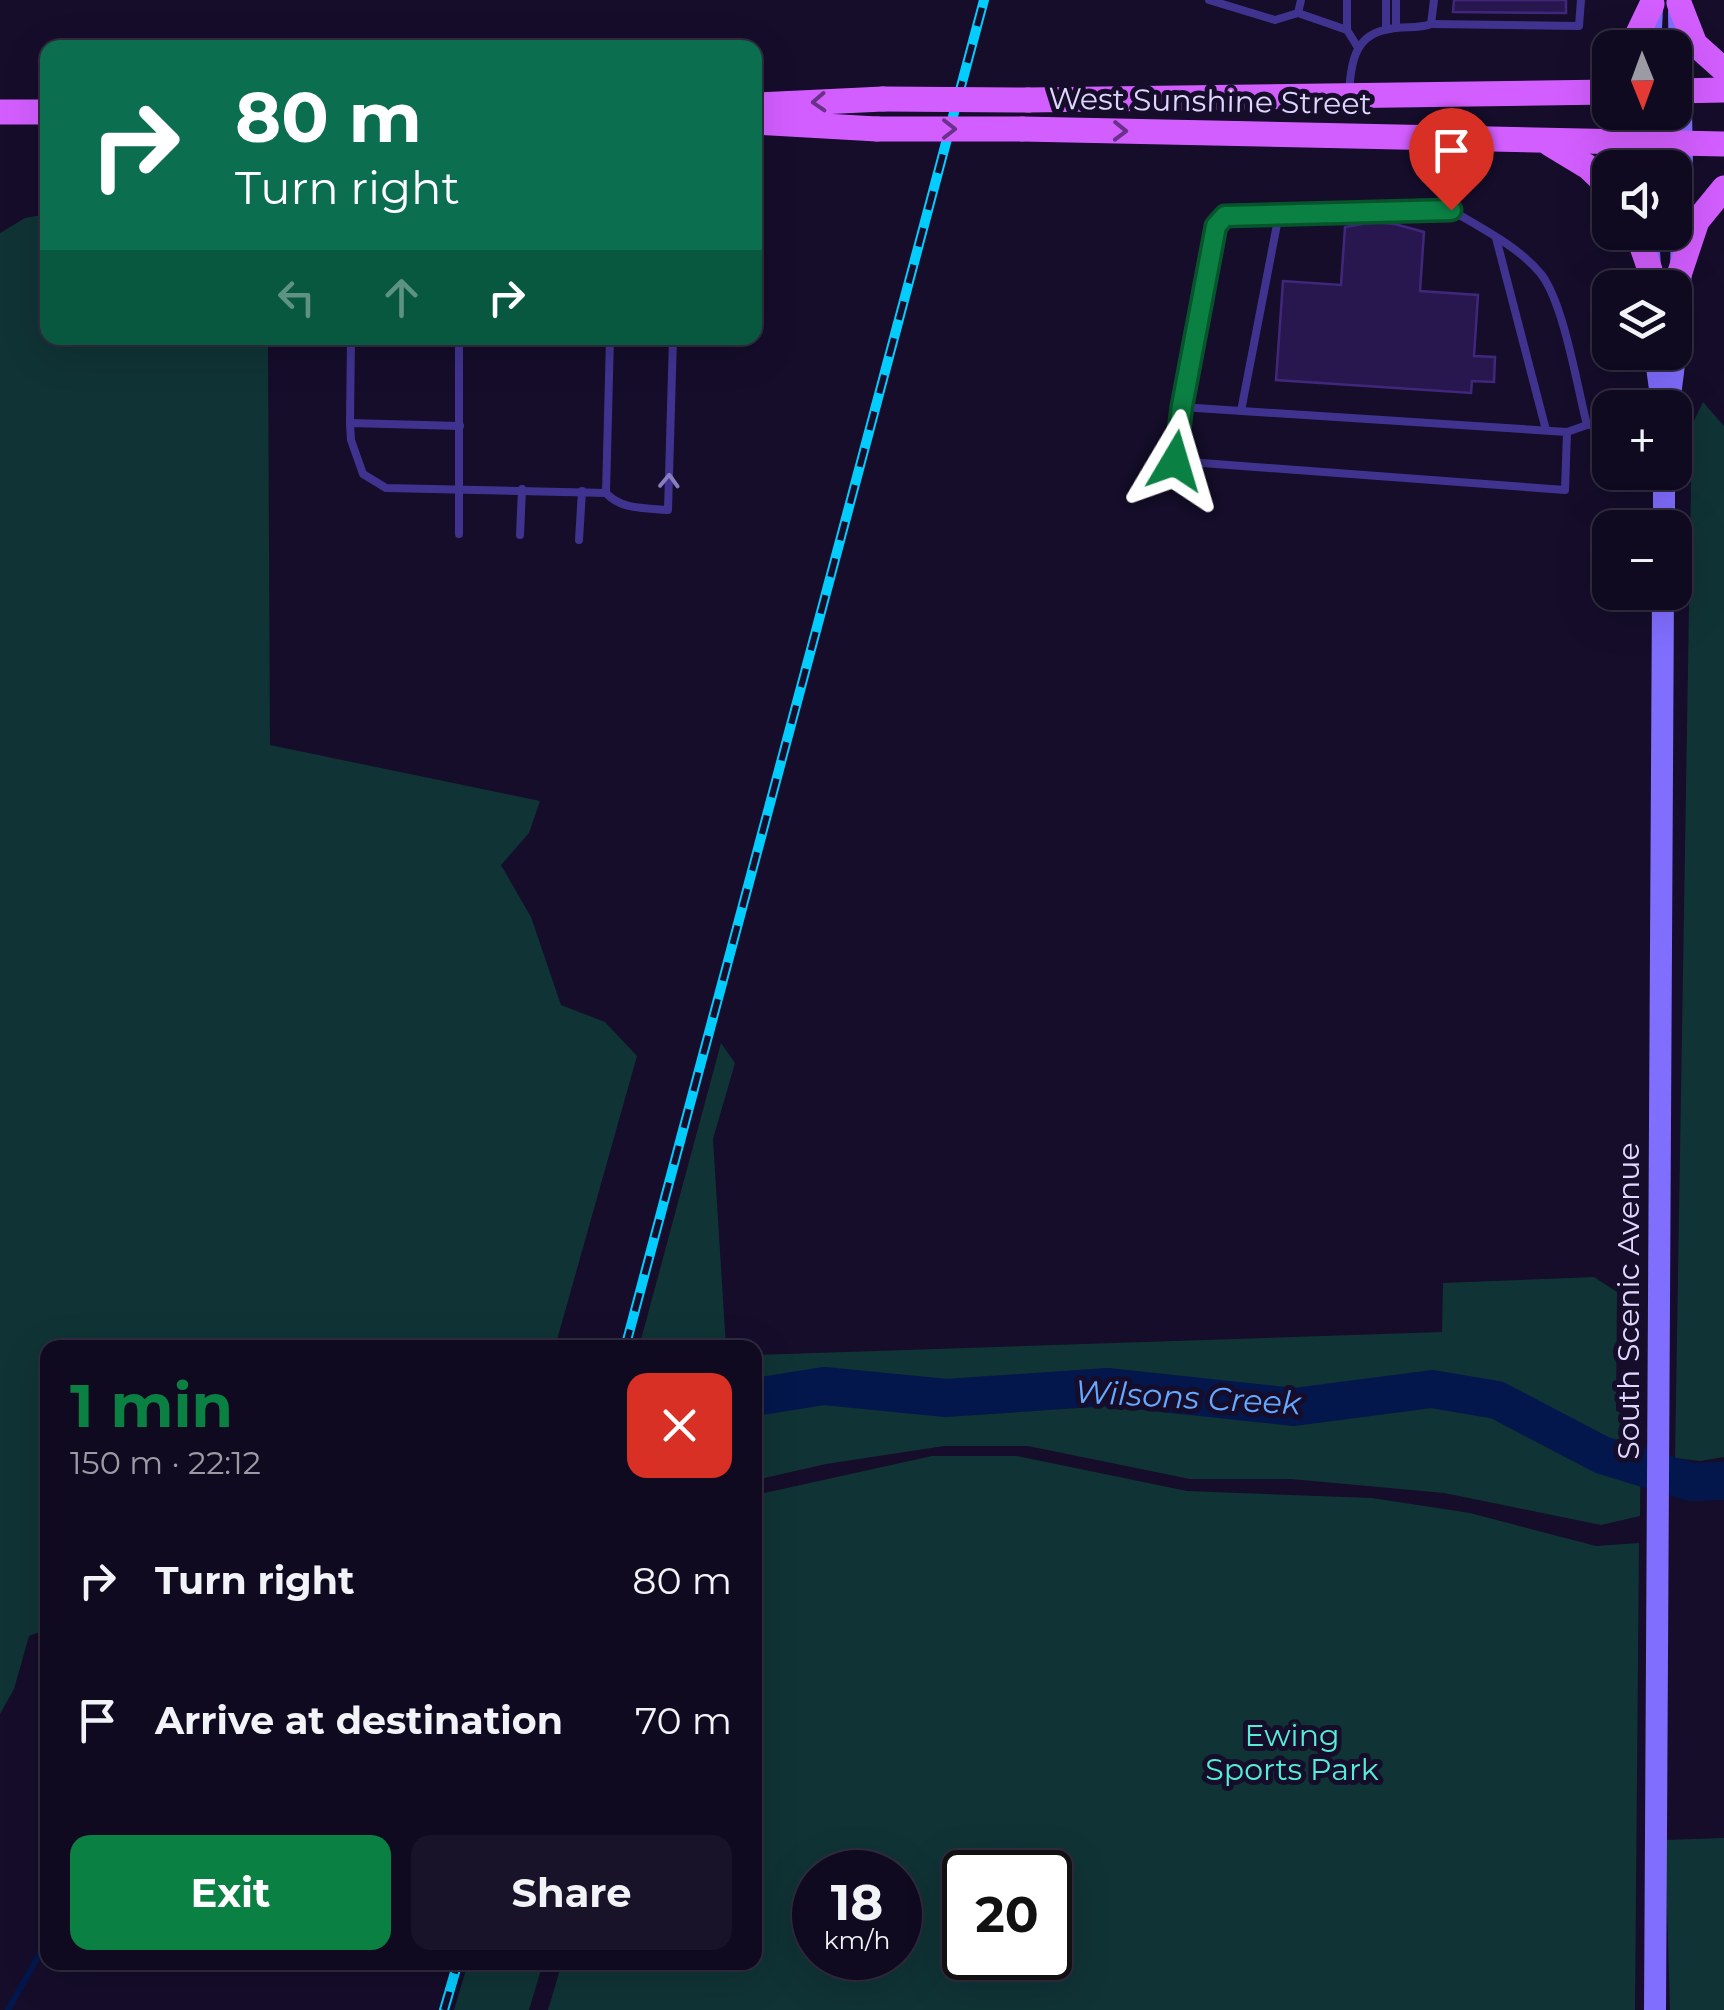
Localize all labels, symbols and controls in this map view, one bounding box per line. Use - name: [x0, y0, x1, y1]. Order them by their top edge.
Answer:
- north arrow: [1592, 30, 1692, 130]
- map controls: [1592, 30, 1692, 610]
- text: 80 m: [235, 74, 422, 160]
- icon: right: [70, 80, 200, 210]
- street label: West Sunshine Street: [1048, 80, 1372, 122]
- one-way arrow: [811, 91, 827, 112]
- pin: [1409, 108, 1494, 211]
- one-way arrow: [942, 118, 958, 140]
- one-way arrow: [1112, 121, 1128, 142]
- icon: arrive: [1424, 123, 1479, 178]
- button: sound: [1592, 150, 1692, 250]
- text: Turn right: [235, 160, 460, 215]
- icon: left: [269, 270, 324, 325]
- icon: ahead: [374, 270, 429, 325]
- icon: right: [479, 270, 534, 325]
- button: layers: [1592, 270, 1692, 370]
- button: +: [1592, 390, 1692, 490]
- position arrow: [1123, 409, 1227, 513]
- one-way arrow: [659, 472, 680, 488]
- button: −: [1592, 510, 1692, 610]
- street label: South Scenic Avenue: [1610, 1142, 1647, 1460]
- text: 1 min: [70, 1369, 233, 1442]
- water label: Wilsons Creek: [1074, 1372, 1304, 1422]
- button: close: [627, 1373, 732, 1478]
- text: 150 m · 22:12: [70, 1443, 261, 1482]
- icon: right: [70, 1553, 125, 1608]
- text: Turn right: [155, 1557, 354, 1604]
- text: 80 m: [632, 1557, 732, 1604]
- icon: arrive: [70, 1693, 125, 1748]
- text: Arrive at destination: [155, 1697, 563, 1744]
- text: 70 m: [635, 1697, 732, 1744]
- park label: Ewing Sports Park: [1205, 1717, 1379, 1788]
- button: Exit: [70, 1835, 391, 1950]
- button: Share: [411, 1835, 732, 1950]
- speed limit sign: 20: [942, 1850, 1072, 1980]
- text: 18: [831, 1872, 883, 1933]
- text: km/h: [824, 1925, 890, 1955]

